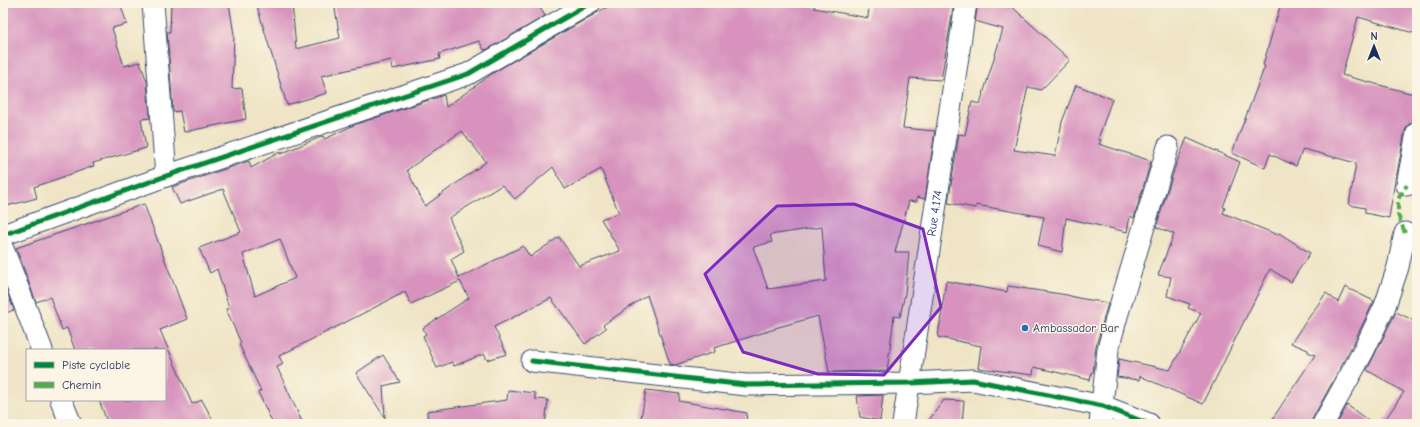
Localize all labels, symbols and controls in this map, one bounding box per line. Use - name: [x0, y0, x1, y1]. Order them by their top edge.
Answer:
- north arrow: [1354, 26, 1394, 66]
- text: N: [1370, 30, 1378, 43]
- street label: Rue 4.174: [924, 189, 945, 237]
- place label: Ambassador Bar: [1033, 321, 1119, 335]
- marker: Ambassador Bar: [1020, 323, 1030, 333]
- legend: [26, 349, 166, 401]
- text: Piste cyclable: [62, 358, 130, 372]
- text: Chemin: [62, 378, 101, 392]

